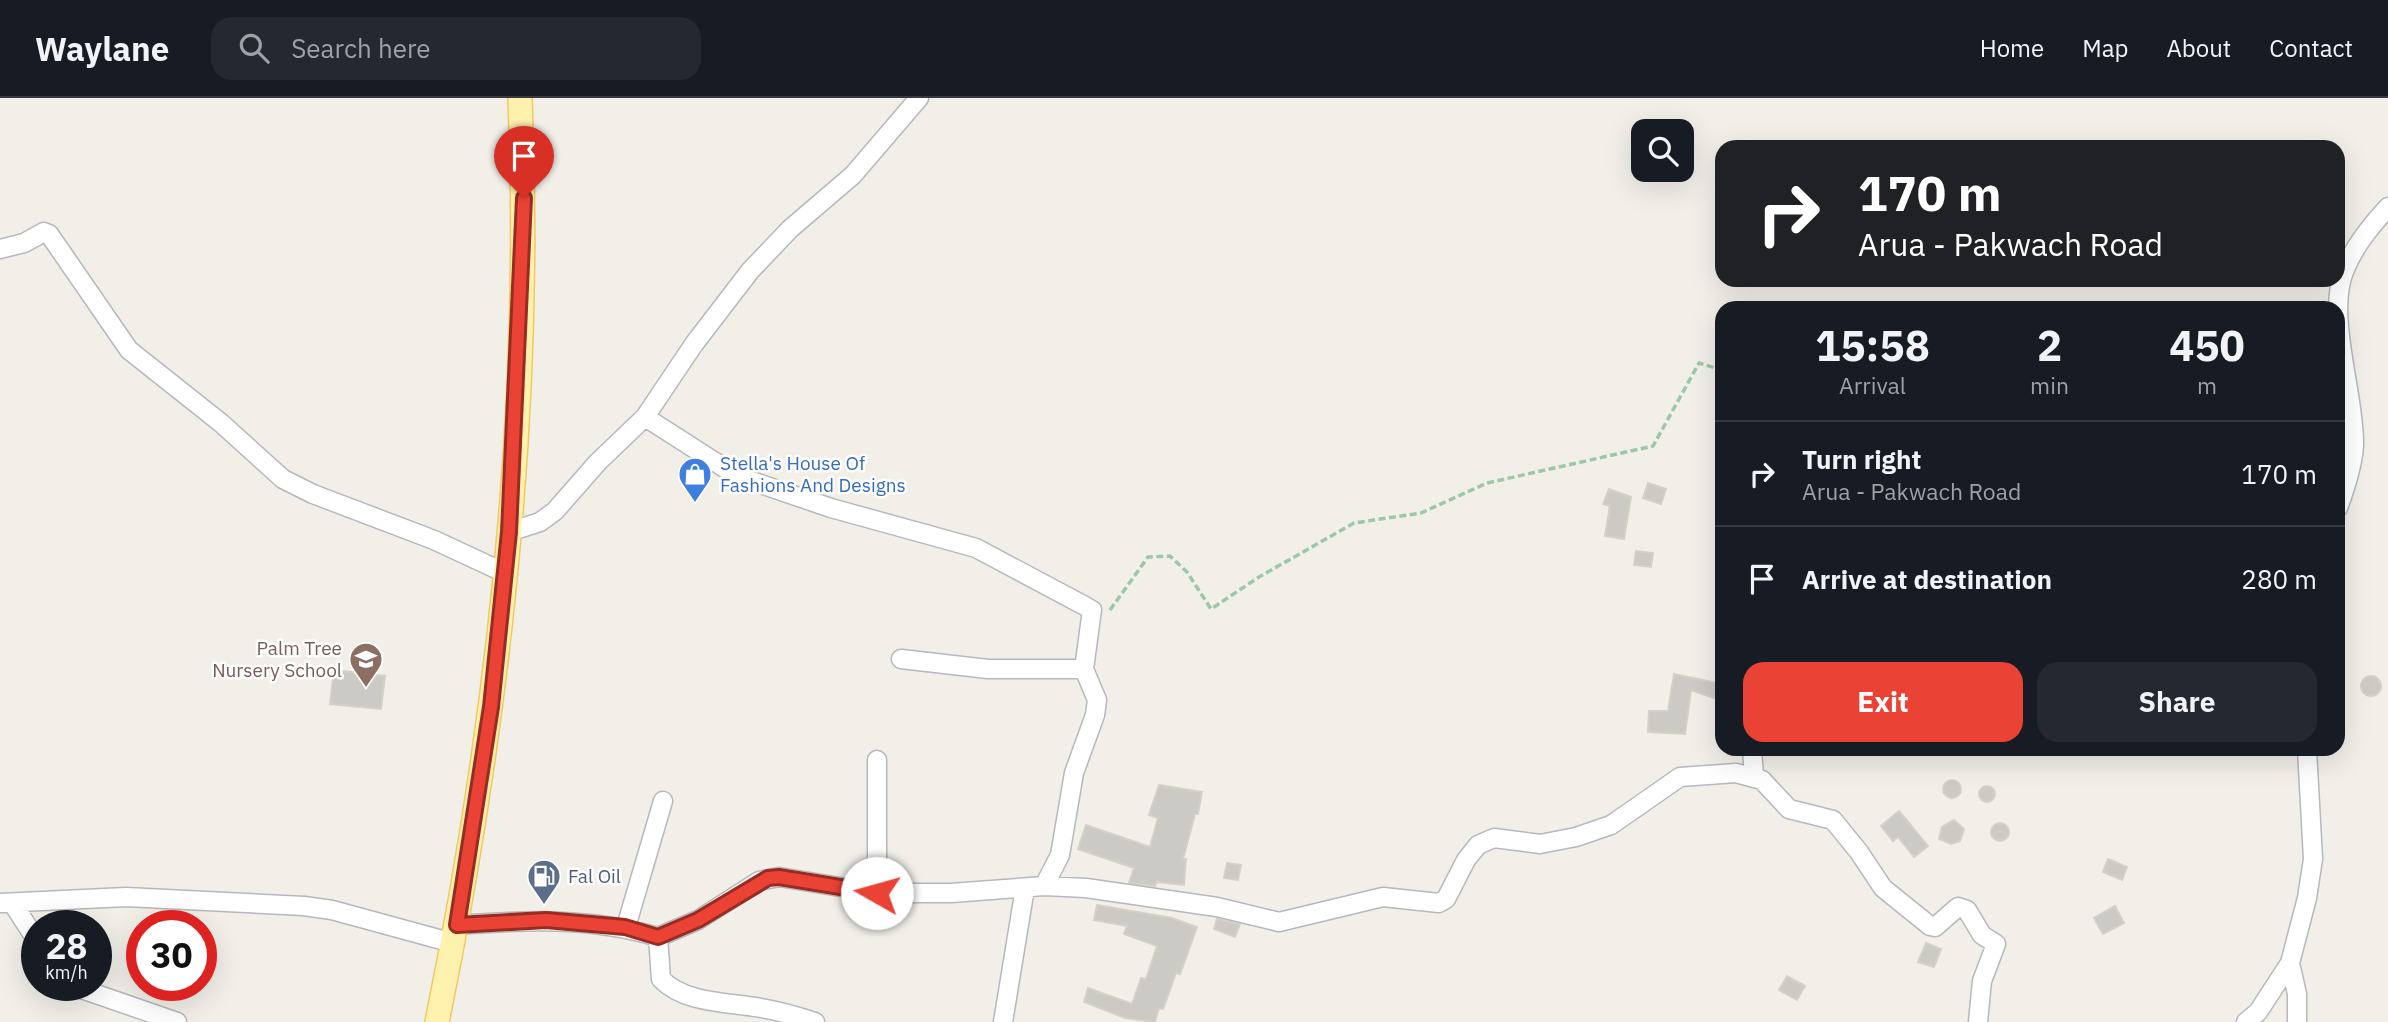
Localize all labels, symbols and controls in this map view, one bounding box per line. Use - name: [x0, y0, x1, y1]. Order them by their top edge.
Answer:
- search box: [211, 17, 701, 80]
- text: Waylane: [35, 27, 169, 70]
- icon: search: [235, 29, 273, 67]
- text: Search here: [291, 31, 431, 65]
- text: Home: [1980, 32, 2044, 64]
- text: Map: [2082, 32, 2128, 64]
- text: About: [2166, 32, 2231, 64]
- text: Contact: [2269, 32, 2353, 64]
- map controls: [1631, 119, 1694, 182]
- button: search: [1631, 119, 1694, 182]
- pin: [494, 126, 554, 198]
- icon: arrive: [505, 137, 543, 175]
- text: 170 m: [1858, 161, 2002, 224]
- icon: right: [1743, 168, 1834, 259]
- text: Arua - Pakwach Road: [1858, 223, 2163, 265]
- text: 15:58: [1815, 318, 1930, 373]
- text: 2: [2037, 318, 2062, 373]
- text: 450: [2169, 318, 2245, 373]
- text: Arrival: [1839, 370, 1906, 400]
- text: min: [2030, 370, 2069, 400]
- text: m: [2197, 370, 2217, 400]
- text: Turn right: [1802, 442, 1921, 476]
- place label: Stella's House Of Fashions And Designs: [720, 451, 906, 497]
- shop icon: Stella's House Of Fashions And Designs: [676, 455, 714, 504]
- icon: right: [1743, 455, 1781, 493]
- text: 170 m: [2241, 457, 2317, 491]
- text: Arua - Pakwach Road: [1802, 476, 2021, 506]
- icon: arrive: [1743, 560, 1781, 598]
- text: Arrive at destination: [1802, 562, 2052, 596]
- text: 280 m: [2241, 562, 2317, 596]
- place label: Palm Tree Nursery School: [212, 636, 342, 682]
- school or university icon: Palm Tree Nursery School: [347, 640, 385, 689]
- button: Exit: [1743, 662, 2023, 742]
- button: Share: [2037, 662, 2317, 742]
- position arrow: [840, 856, 914, 930]
- fuel station icon: Fal Oil: [525, 857, 563, 906]
- place label: Fal Oil: [568, 864, 621, 888]
- speed limit sign: 30: [126, 910, 217, 1001]
- text: 28: [45, 923, 88, 969]
- text: km/h: [45, 961, 88, 984]

